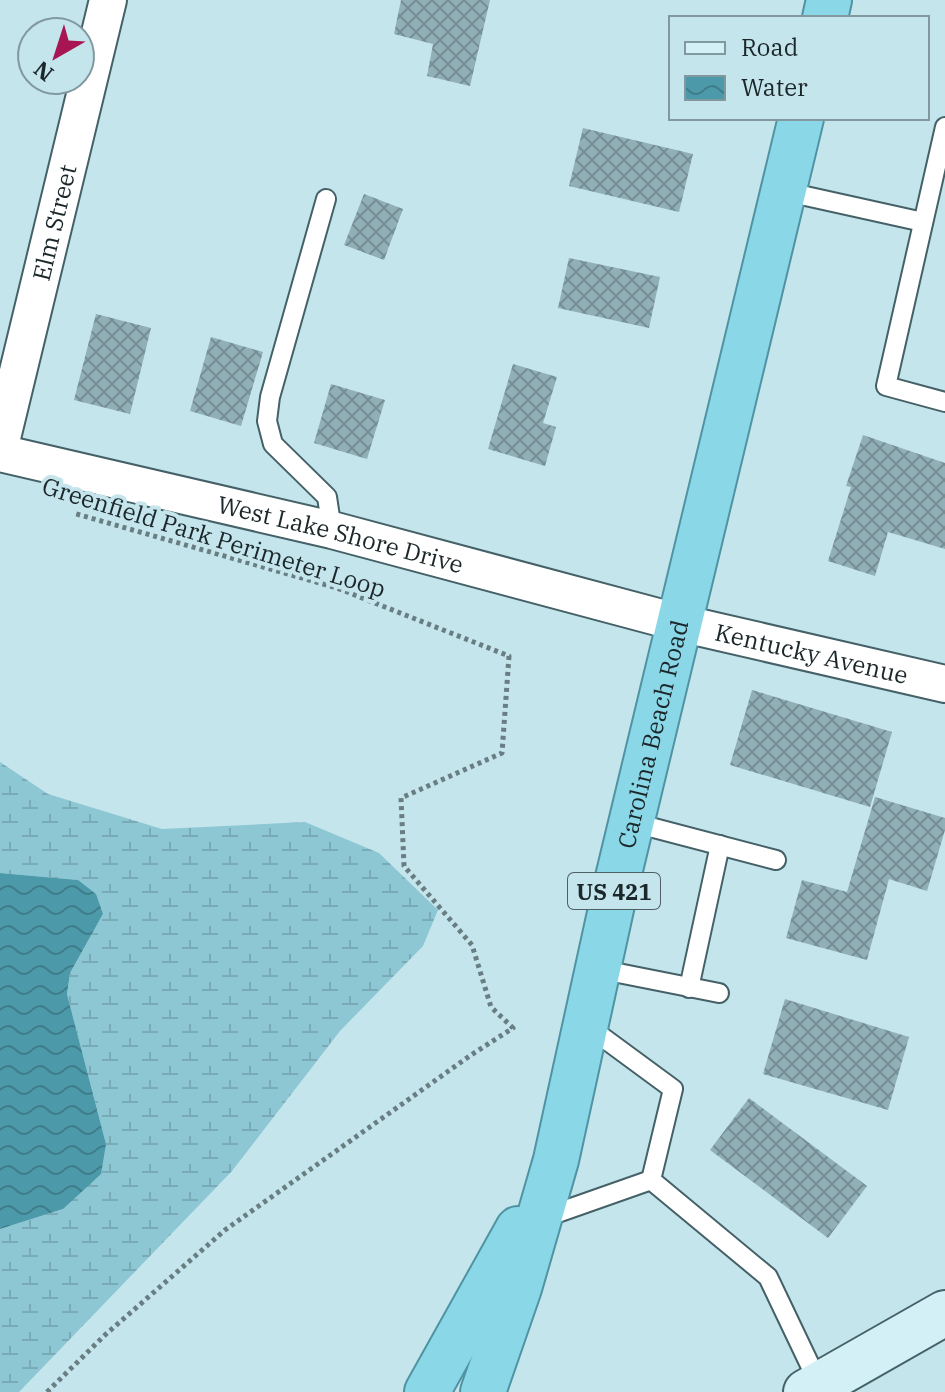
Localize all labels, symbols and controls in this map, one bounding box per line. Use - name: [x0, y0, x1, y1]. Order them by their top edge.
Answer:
- north arrow: [16, 16, 96, 96]
- legend: [669, 16, 929, 120]
- text: Road: [741, 31, 798, 63]
- text: N: [27, 55, 59, 89]
- text: Water: [741, 71, 808, 103]
- street label: Elm Street: [25, 161, 84, 284]
- street label: Greenfield Park Perimeter Loop: [38, 469, 390, 605]
- street label: West Lake Shore Drive: [214, 488, 467, 580]
- street label: Kentucky Avenue: [712, 616, 911, 691]
- street label: Carolina Beach Road: [610, 617, 696, 852]
- road number: US 421: [568, 873, 660, 909]

